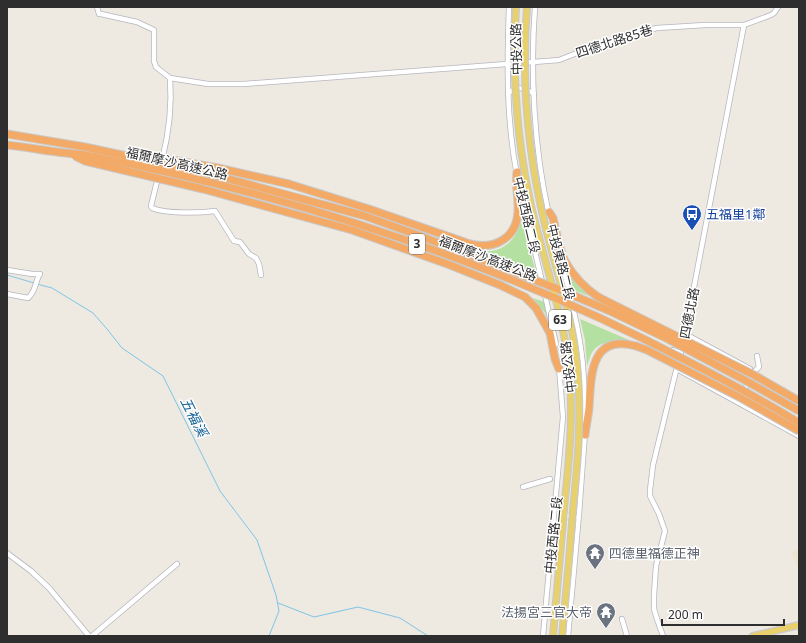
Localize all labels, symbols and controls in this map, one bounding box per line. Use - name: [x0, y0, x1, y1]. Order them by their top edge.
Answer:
- street label: 四德北路85巷: [573, 20, 655, 62]
- street label: 中投公路: [507, 23, 525, 75]
- street label: 福爾摩沙高速公路: [124, 143, 230, 183]
- street label: 中投西路二段: [509, 175, 545, 255]
- bus stop icon: 五福里1鄰: [681, 203, 703, 231]
- place label: 五福里1鄰: [706, 205, 765, 223]
- street label: 中投東路二段: [543, 222, 579, 302]
- street label: 福爾摩沙高速公路: [436, 231, 540, 285]
- road number: 3: [409, 234, 425, 254]
- street label: 四德北路: [675, 286, 703, 340]
- road number: 63: [549, 310, 571, 330]
- street label: 中投公路: [556, 340, 580, 394]
- water label: 五福溪: [176, 394, 213, 442]
- street label: 中投西路二段: [540, 495, 566, 575]
- temple icon: 四德里福德正神: [584, 542, 606, 570]
- place label: 四德里福德正神: [609, 544, 700, 562]
- temple icon: 法揚宮三官大帝: [595, 601, 617, 629]
- scale bar: [662, 601, 784, 627]
- place label: 法揚宮三官大帝: [501, 603, 592, 621]
- text: 200 m: [668, 606, 703, 623]

